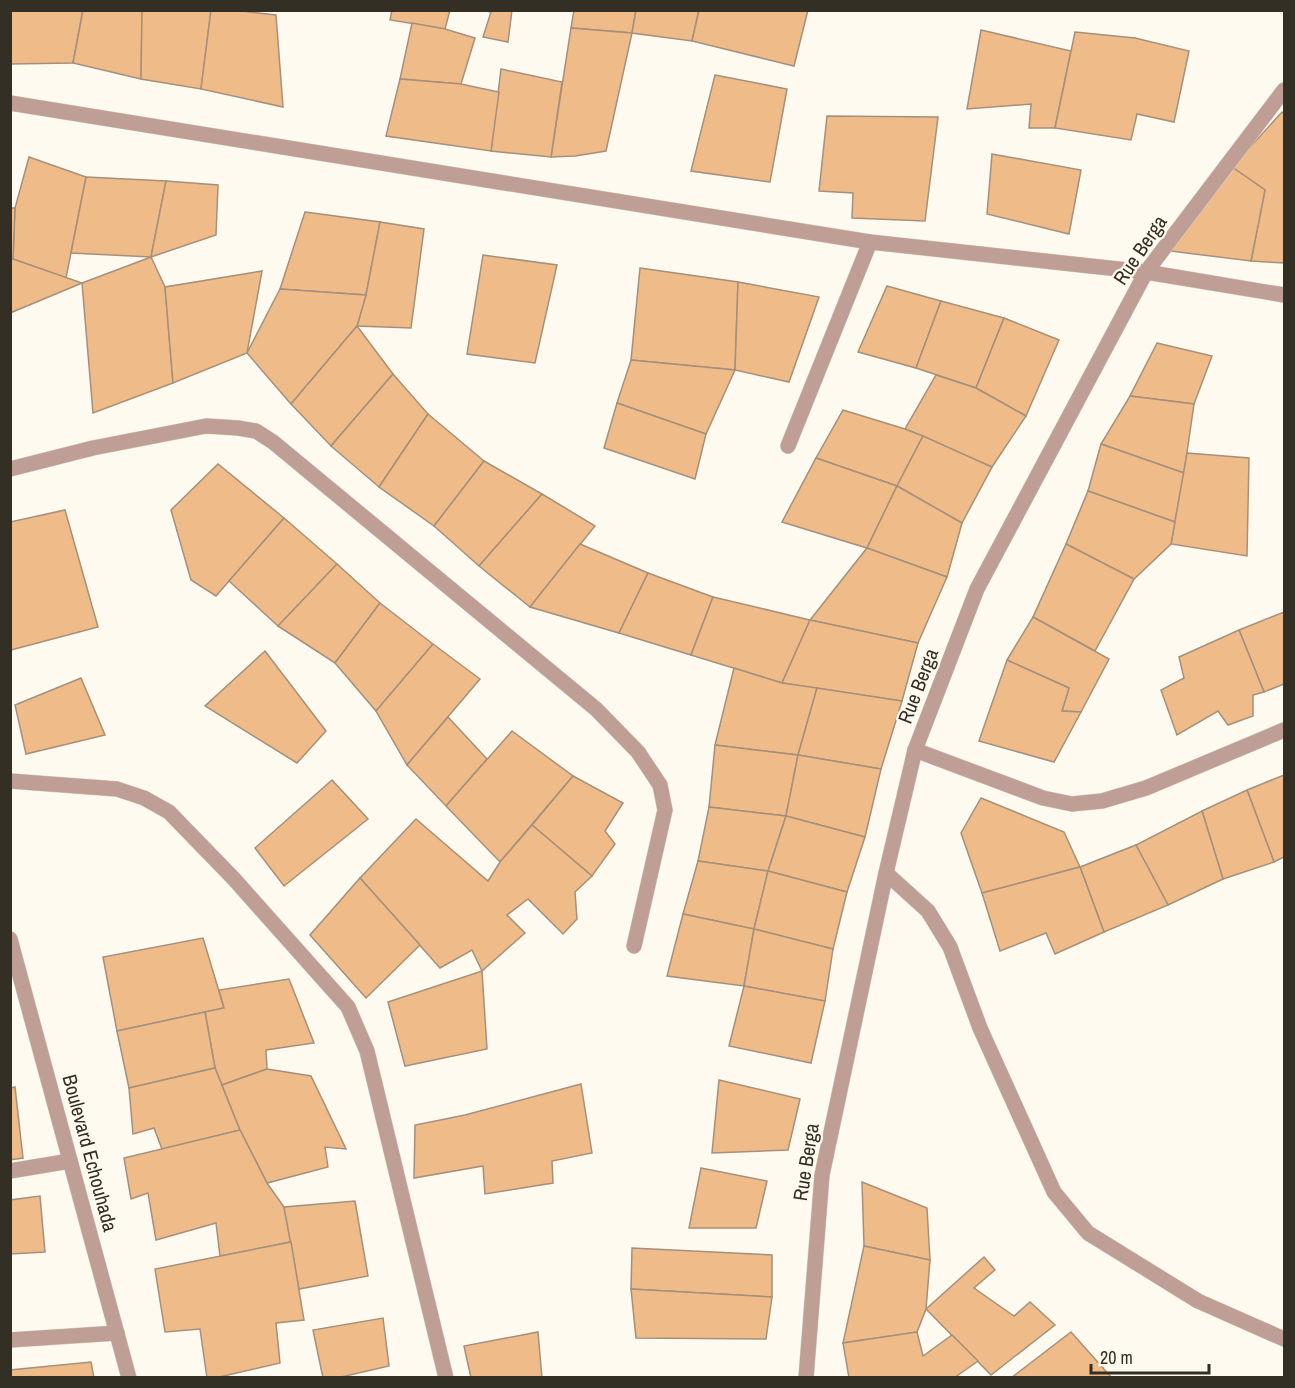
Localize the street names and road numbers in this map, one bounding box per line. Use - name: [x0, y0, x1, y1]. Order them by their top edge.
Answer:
- street label: Rue Berga: [1106, 210, 1173, 290]
- street label: Rue Berga: [891, 644, 944, 727]
- street label: Boulevard Echouhada: [57, 1071, 124, 1234]
- street label: Rue Berga: [786, 1121, 825, 1203]

